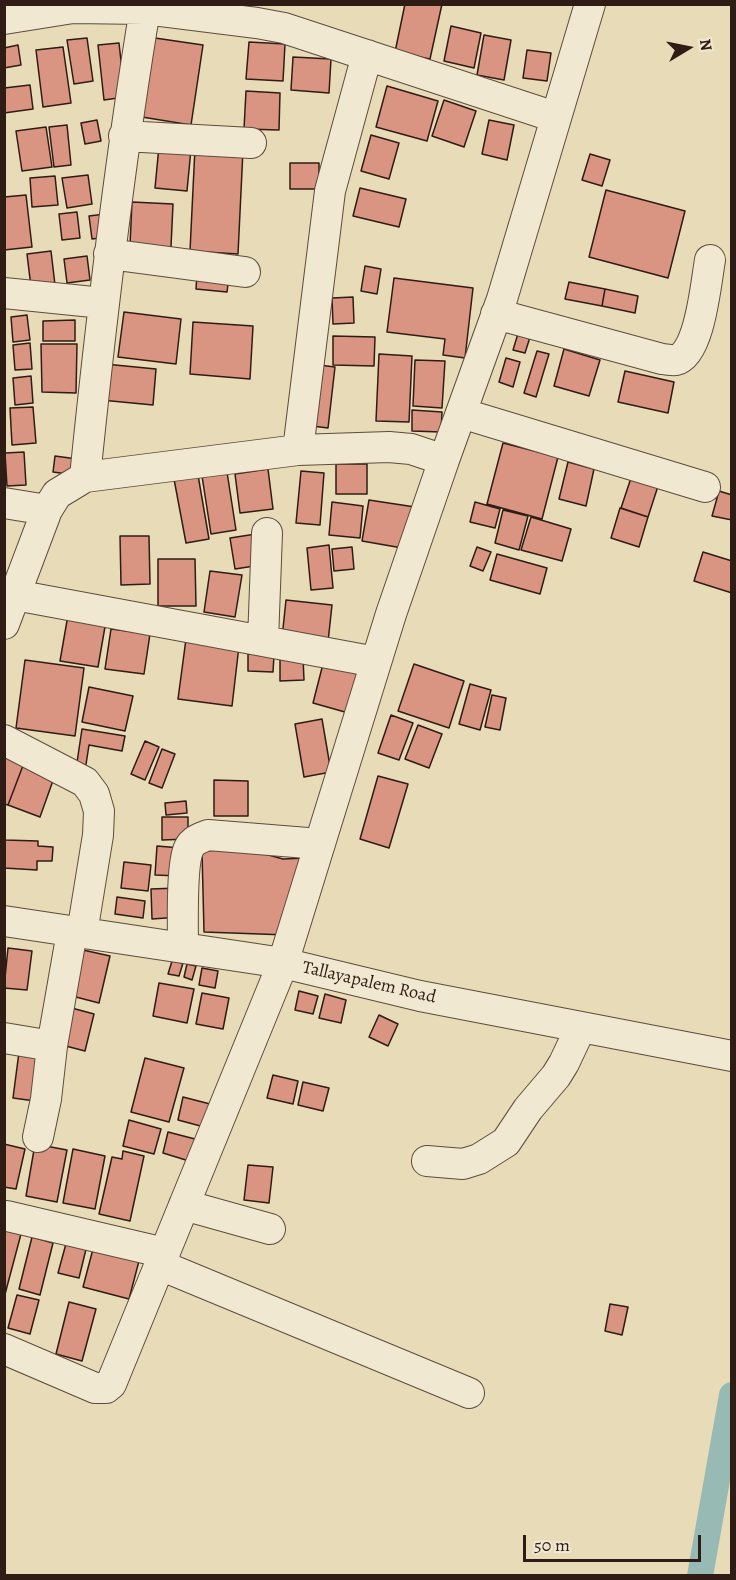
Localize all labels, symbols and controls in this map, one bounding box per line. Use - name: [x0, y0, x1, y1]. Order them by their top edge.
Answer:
- north arrow: [658, 18, 718, 78]
- text: N: [694, 37, 718, 53]
- street label: Tallayapalem Road: [300, 957, 438, 1009]
- scale bar: [526, 1523, 704, 1561]
- text: 50 m: [534, 1533, 570, 1557]

